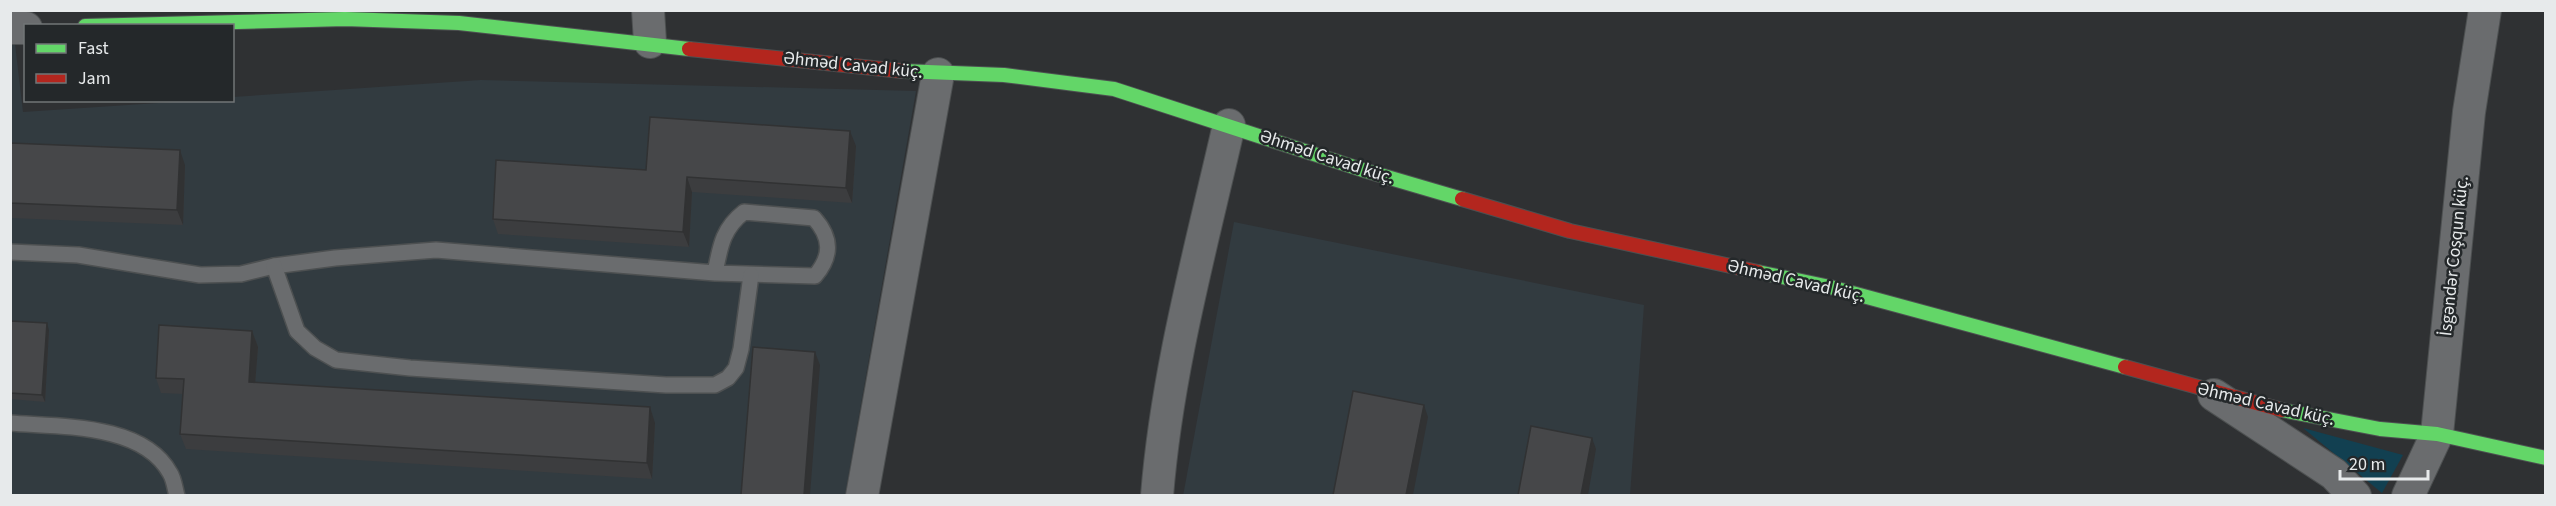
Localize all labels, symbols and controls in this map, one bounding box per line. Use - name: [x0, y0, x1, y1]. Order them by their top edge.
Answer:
- legend: [24, 24, 234, 102]
- text: Fast: [78, 36, 109, 61]
- street label: Əhməd Cavad küç.: [782, 45, 924, 85]
- text: Jam: [78, 66, 111, 91]
- street label: Əhməd Cavad küç.: [1257, 123, 1397, 191]
- street label: İsgəndər Coşqun küç.: [2433, 175, 2475, 337]
- street label: Əhməd Cavad küç.: [1725, 253, 1867, 309]
- street label: Əhməd Cavad küç.: [2195, 376, 2337, 432]
- scale bar: [2340, 443, 2428, 481]
- text: 20 m: [2349, 452, 2385, 477]

